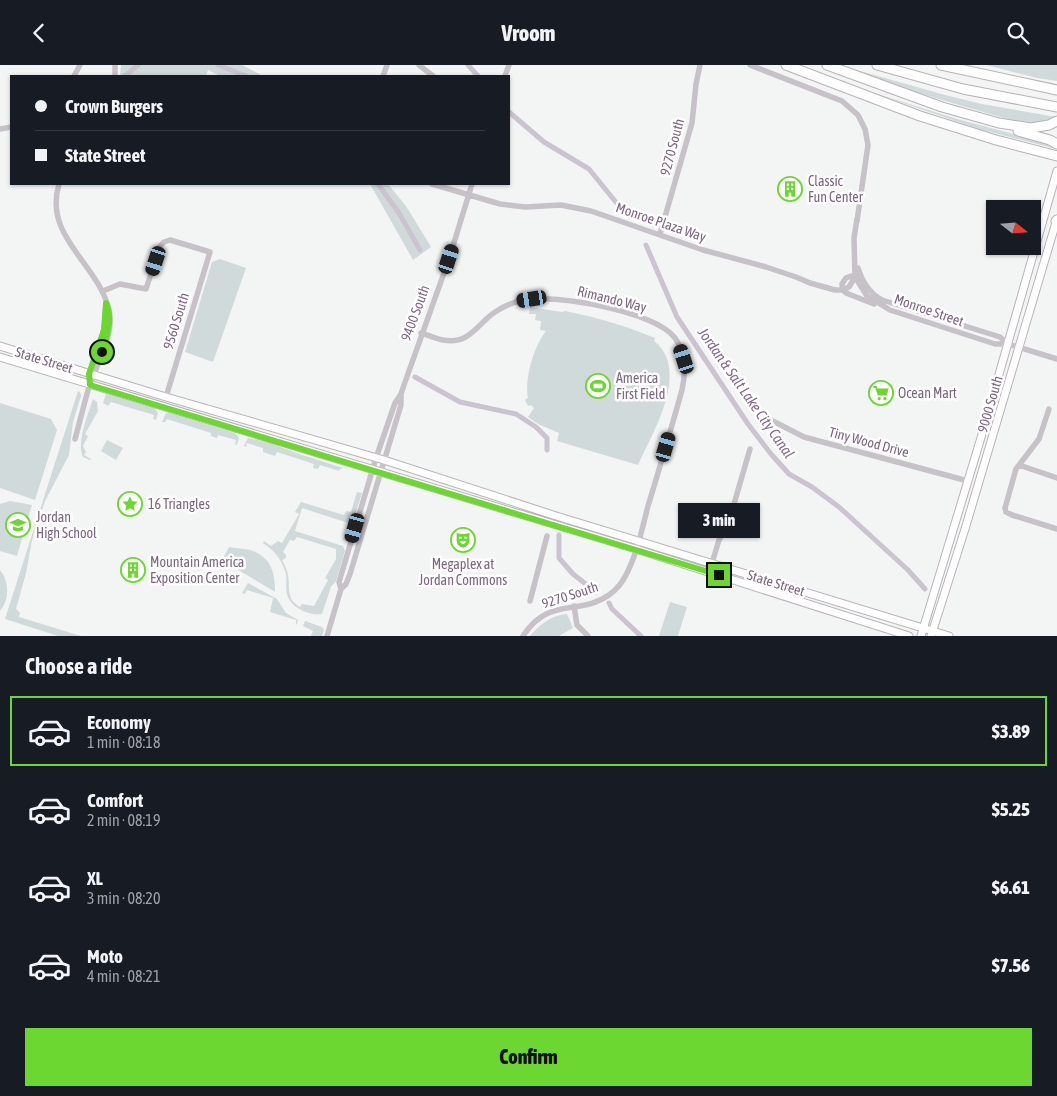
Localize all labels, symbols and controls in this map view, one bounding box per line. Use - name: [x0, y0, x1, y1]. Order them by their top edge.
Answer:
- icon: back: [25, 19, 53, 47]
- icon: search: [1004, 19, 1032, 47]
- text: Vroom: [502, 20, 555, 46]
- text: Crown Burgers: [65, 95, 163, 117]
- street label: 9270 South: [657, 117, 687, 177]
- text: State Street: [65, 144, 145, 166]
- place label: Classic Fun Center: [808, 173, 864, 205]
- building icon: Classic Fun Center: [777, 176, 803, 202]
- street label: Monroe Plaza Way: [614, 199, 708, 245]
- north arrow: [986, 200, 1041, 255]
- map controls: [986, 200, 1041, 255]
- car: [437, 242, 460, 276]
- car: [144, 244, 167, 278]
- street label: 9400 South: [398, 283, 432, 343]
- street label: Rimando Way: [576, 283, 648, 315]
- car: [516, 289, 547, 309]
- street label: 9560 South: [160, 291, 192, 351]
- street label: Monroe Street: [892, 291, 966, 329]
- water label: Jordan & Salt Lake City Canal: [694, 323, 798, 461]
- route start: [91, 341, 113, 363]
- car: [672, 342, 695, 376]
- street label: State Street: [13, 344, 75, 376]
- place label: America First Field: [616, 370, 665, 402]
- sports icon: America First Field: [585, 373, 611, 399]
- street label: 9000 South: [974, 374, 1006, 434]
- supermarket icon: Ocean Mart: [868, 380, 894, 406]
- place label: Ocean Mart: [898, 385, 957, 401]
- street label: Tiny Wood Drive: [827, 424, 911, 460]
- car: [654, 431, 677, 463]
- place icon: 16 Triangles: [117, 491, 143, 517]
- place label: 16 Triangles: [148, 496, 210, 512]
- callout: 3 min: [678, 503, 760, 537]
- place label: Jordan High School: [36, 509, 97, 541]
- text: 3 min: [703, 511, 735, 529]
- school or university icon: Jordan High School: [5, 512, 31, 538]
- car: [343, 512, 366, 544]
- theatre icon: Megaplex at Jordan Commons: [450, 527, 476, 553]
- place label: Mountain America Exposition Center: [150, 554, 244, 586]
- place label: Megaplex at Jordan Commons: [419, 556, 507, 588]
- building icon: Mountain America Exposition Center: [120, 557, 146, 583]
- route end: [708, 564, 730, 586]
- street label: State Street: [745, 567, 807, 599]
- street label: 9270 South: [540, 578, 600, 612]
- text: Choose a ride: [25, 653, 132, 679]
- icon: car: [27, 709, 72, 754]
- text: Economy: [87, 711, 151, 733]
- text: $3.89: [992, 720, 1030, 742]
- text: 1 min · 08:18: [87, 733, 160, 751]
- icon: car: [27, 787, 72, 832]
- text: Comfort: [87, 789, 143, 811]
- text: $5.25: [992, 798, 1030, 820]
- text: 2 min · 08:19: [87, 811, 160, 829]
- icon: car: [27, 865, 72, 910]
- text: XL: [87, 867, 103, 889]
- text: $6.61: [992, 876, 1030, 898]
- text: 3 min · 08:20: [87, 889, 160, 907]
- icon: car: [27, 943, 72, 988]
- text: Moto: [87, 945, 123, 967]
- text: $7.56: [992, 954, 1030, 976]
- text: 4 min · 08:21: [87, 967, 160, 985]
- button: Confirm: [25, 1028, 1032, 1086]

